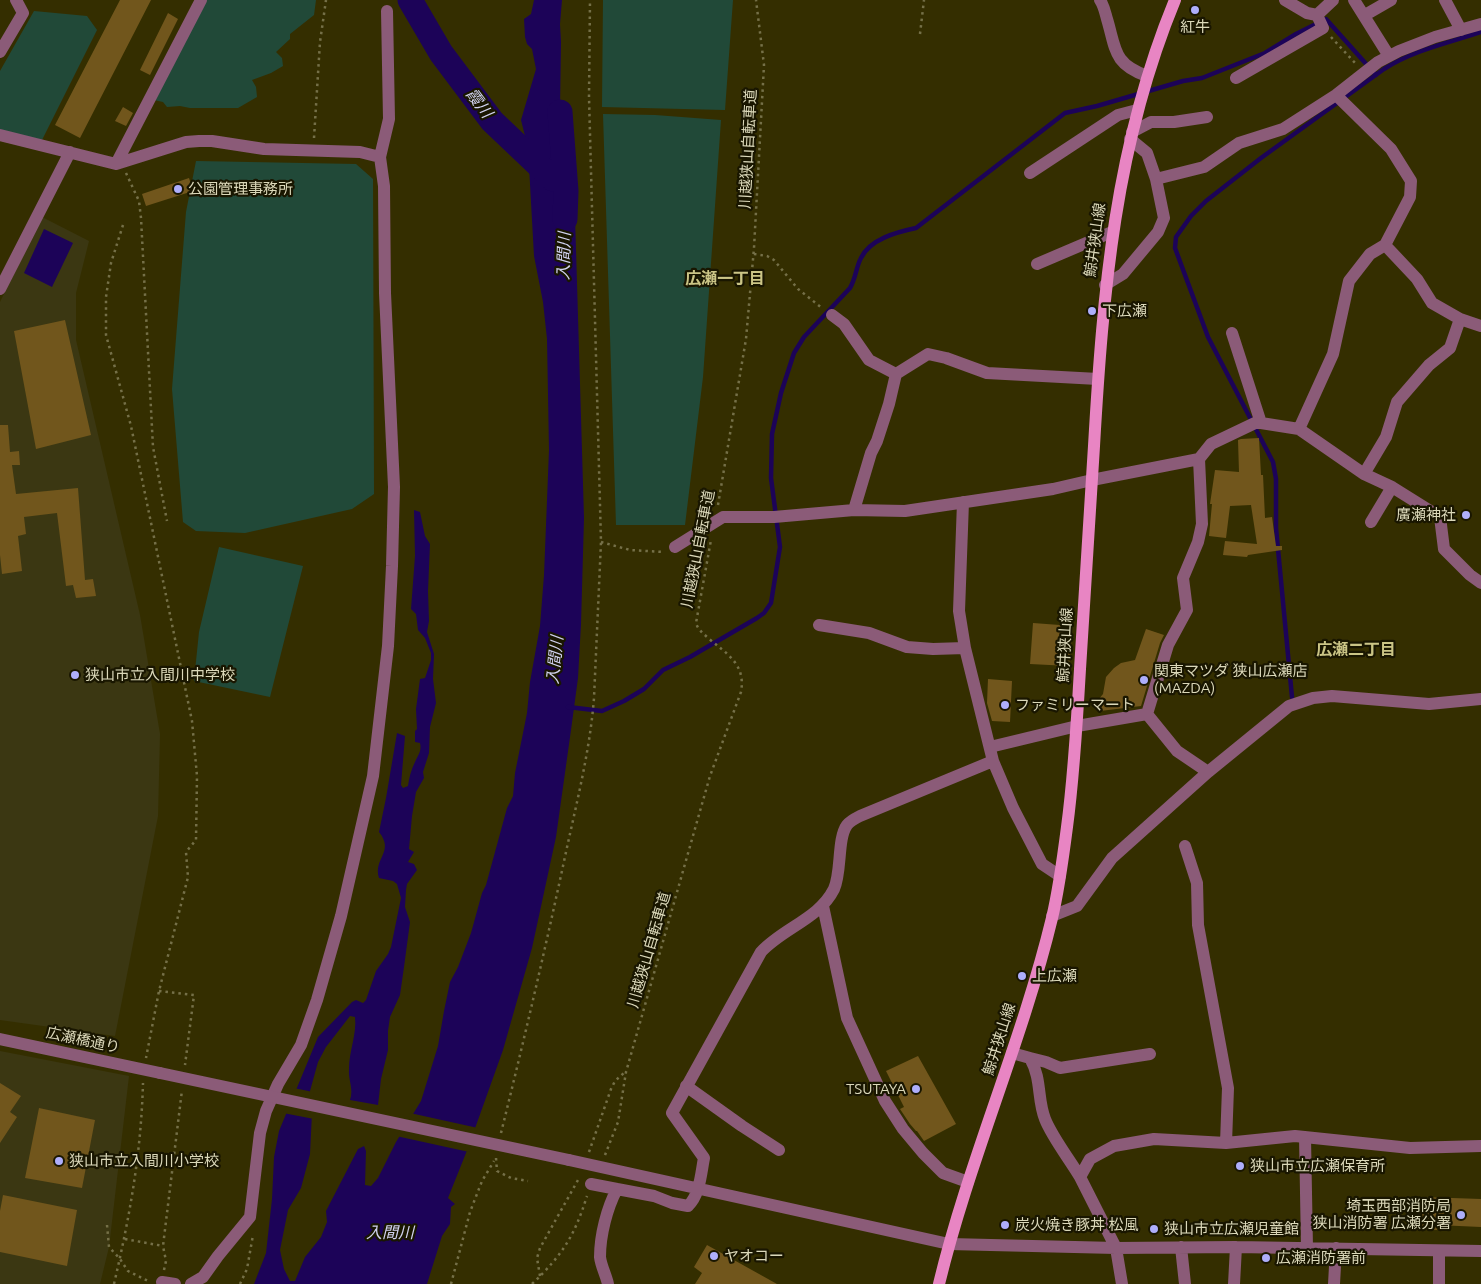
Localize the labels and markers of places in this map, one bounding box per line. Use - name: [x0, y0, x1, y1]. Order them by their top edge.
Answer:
- marker: 紅牛: [1189, 4, 1201, 16]
- place label: 紅牛: [1180, 18, 1210, 36]
- place label: 公園管理事務所: [188, 180, 293, 198]
- marker: 公園管理事務所: [172, 183, 184, 195]
- place label: 下広瀬: [1102, 302, 1147, 320]
- marker: 下広瀬: [1086, 305, 1098, 317]
- place label: 廣瀬神社: [1396, 506, 1456, 524]
- marker: 廣瀬神社: [1460, 509, 1472, 521]
- place label: 関東マツダ 狭山広瀬店 (MAZDA): [1154, 662, 1307, 697]
- place label: 狭山市立入間川中学校: [85, 666, 235, 684]
- marker: 狭山市立入間川中学校: [69, 669, 81, 681]
- marker: 関東マツダ 狭山広瀬店 (MAZDA): [1138, 674, 1150, 686]
- place label: ファミリーマート: [1015, 696, 1135, 714]
- marker: ファミリーマート: [999, 699, 1011, 711]
- place label: 上広瀬: [1032, 967, 1077, 985]
- marker: 上広瀬: [1016, 970, 1028, 982]
- place label: TSUTAYA: [846, 1080, 906, 1098]
- marker: TSUTAYA: [910, 1083, 922, 1095]
- place label: 狭山市立入間川小学校: [69, 1152, 219, 1170]
- marker: 狭山市立入間川小学校: [53, 1155, 65, 1167]
- place label: 狭山市立広瀬保育所: [1250, 1157, 1385, 1175]
- marker: 狭山市立広瀬保育所: [1234, 1160, 1246, 1172]
- place label: 埼玉西部消防局 狭山消防署 広瀬分署: [1313, 1197, 1451, 1232]
- marker: 埼玉西部消防局 狭山消防署 広瀬分署: [1455, 1209, 1467, 1221]
- place label: 炭火焼き豚丼 松風: [1015, 1216, 1138, 1234]
- marker: 炭火焼き豚丼 松風: [999, 1219, 1011, 1231]
- place label: 狭山市立広瀬児童館: [1164, 1220, 1299, 1238]
- marker: 狭山市立広瀬児童館: [1148, 1223, 1160, 1235]
- place label: ヤオコー: [724, 1247, 784, 1265]
- place label: 広瀬消防署前: [1276, 1249, 1366, 1267]
- marker: ヤオコー: [708, 1250, 720, 1262]
- marker: 広瀬消防署前: [1260, 1252, 1272, 1264]

